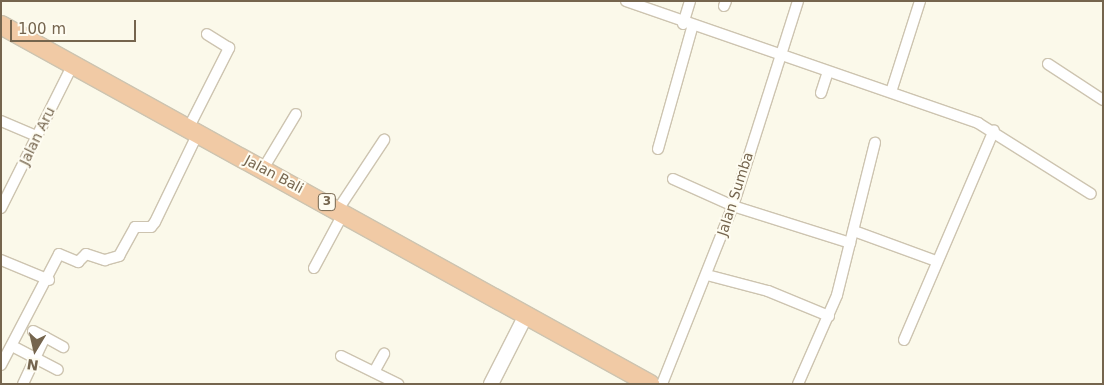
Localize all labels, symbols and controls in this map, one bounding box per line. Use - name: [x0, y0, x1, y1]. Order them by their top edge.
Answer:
- scale bar: [12, 10, 139, 42]
- text: 100 m: [18, 20, 66, 38]
- street label: Jalan Aru: [16, 104, 58, 168]
- street label: Jalan Sumba: [714, 150, 756, 238]
- street label: Jalan Bali: [242, 151, 306, 197]
- road number: 3: [317, 192, 337, 212]
- north arrow: [10, 325, 60, 375]
- text: N: [26, 356, 40, 374]

